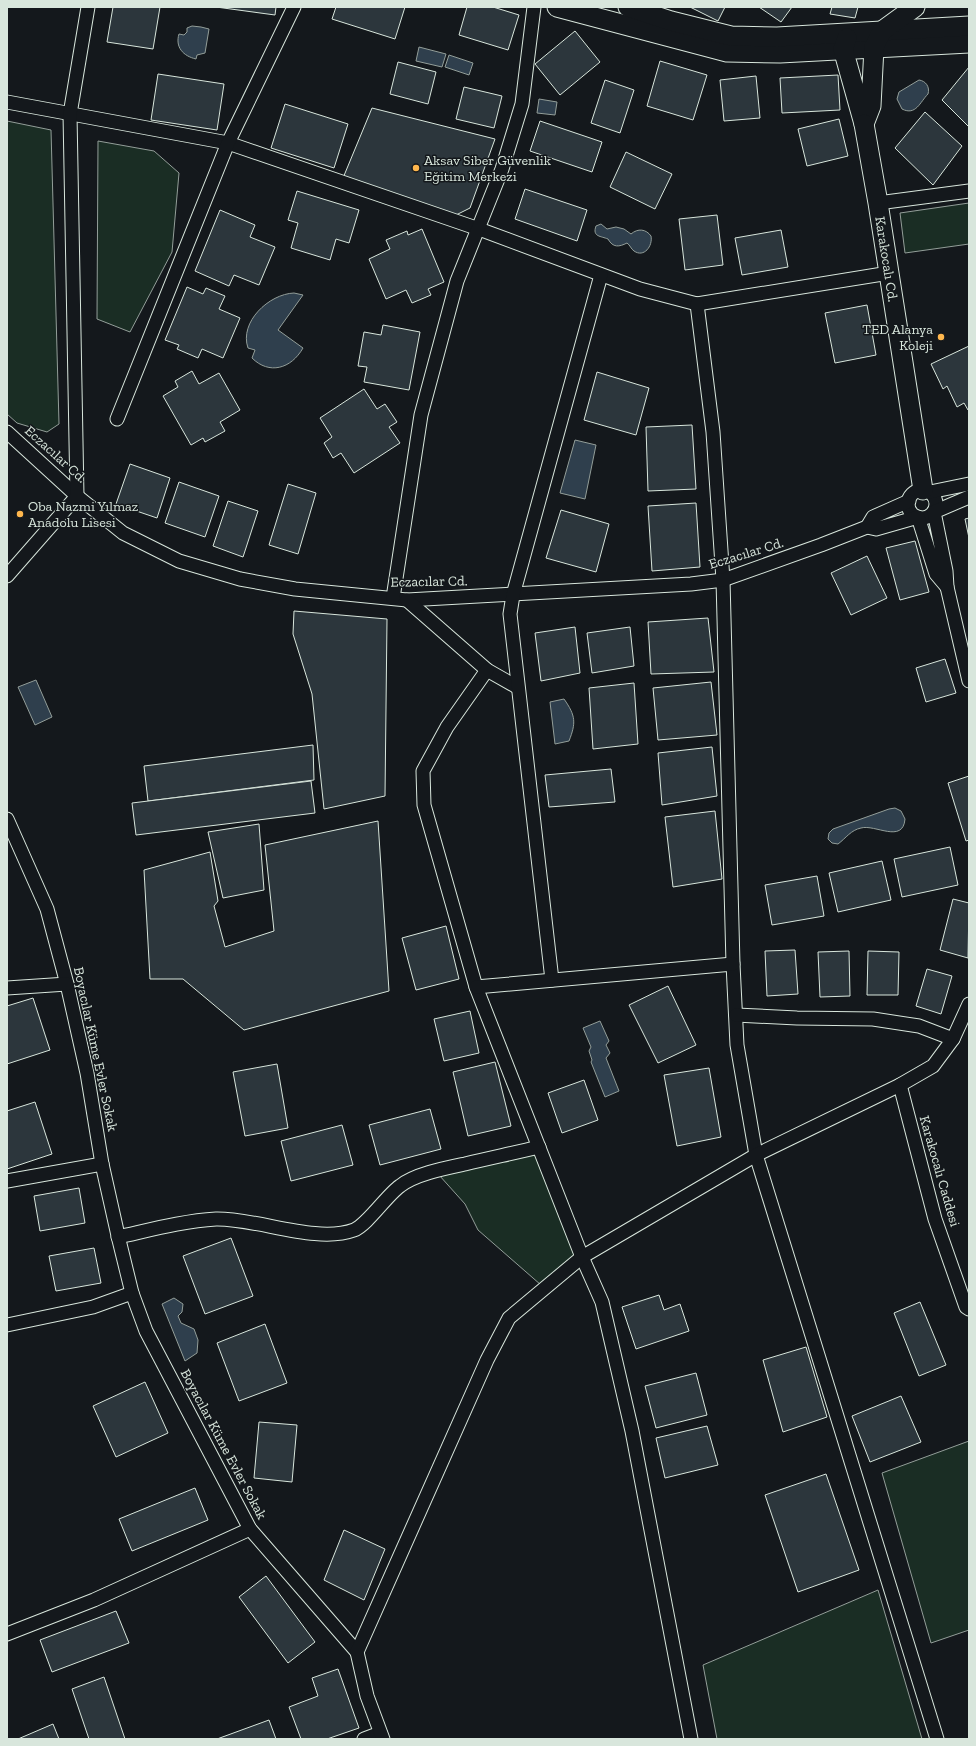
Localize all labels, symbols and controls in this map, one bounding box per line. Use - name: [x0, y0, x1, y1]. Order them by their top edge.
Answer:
- place label: Aksav Siber Güvenlik Eğitim Merkezi: [424, 152, 552, 185]
- marker: Aksav Siber Güvenlik Eğitim Merkezi: [411, 163, 421, 173]
- street label: Karakocalı Cd.: [871, 215, 901, 303]
- place label: TED Alanya Koleji: [862, 321, 933, 354]
- marker: TED Alanya Koleji: [936, 332, 946, 342]
- street label: Eczacılar Cd.: [21, 422, 90, 487]
- place label: Oba Nazmi Yılmaz Anadolu Lisesi: [28, 498, 139, 531]
- marker: Oba Nazmi Yılmaz Anadolu Lisesi: [15, 509, 25, 519]
- street label: Eczacılar Cd.: [707, 534, 786, 573]
- street label: Eczacılar Cd.: [390, 572, 468, 591]
- street label: Boyacılar Küme Evler Sokak: [70, 965, 121, 1134]
- street label: Karakocalı Caddesi: [916, 1114, 963, 1229]
- street label: Boyacılar Küme Evler Sokak: [177, 1366, 271, 1523]

